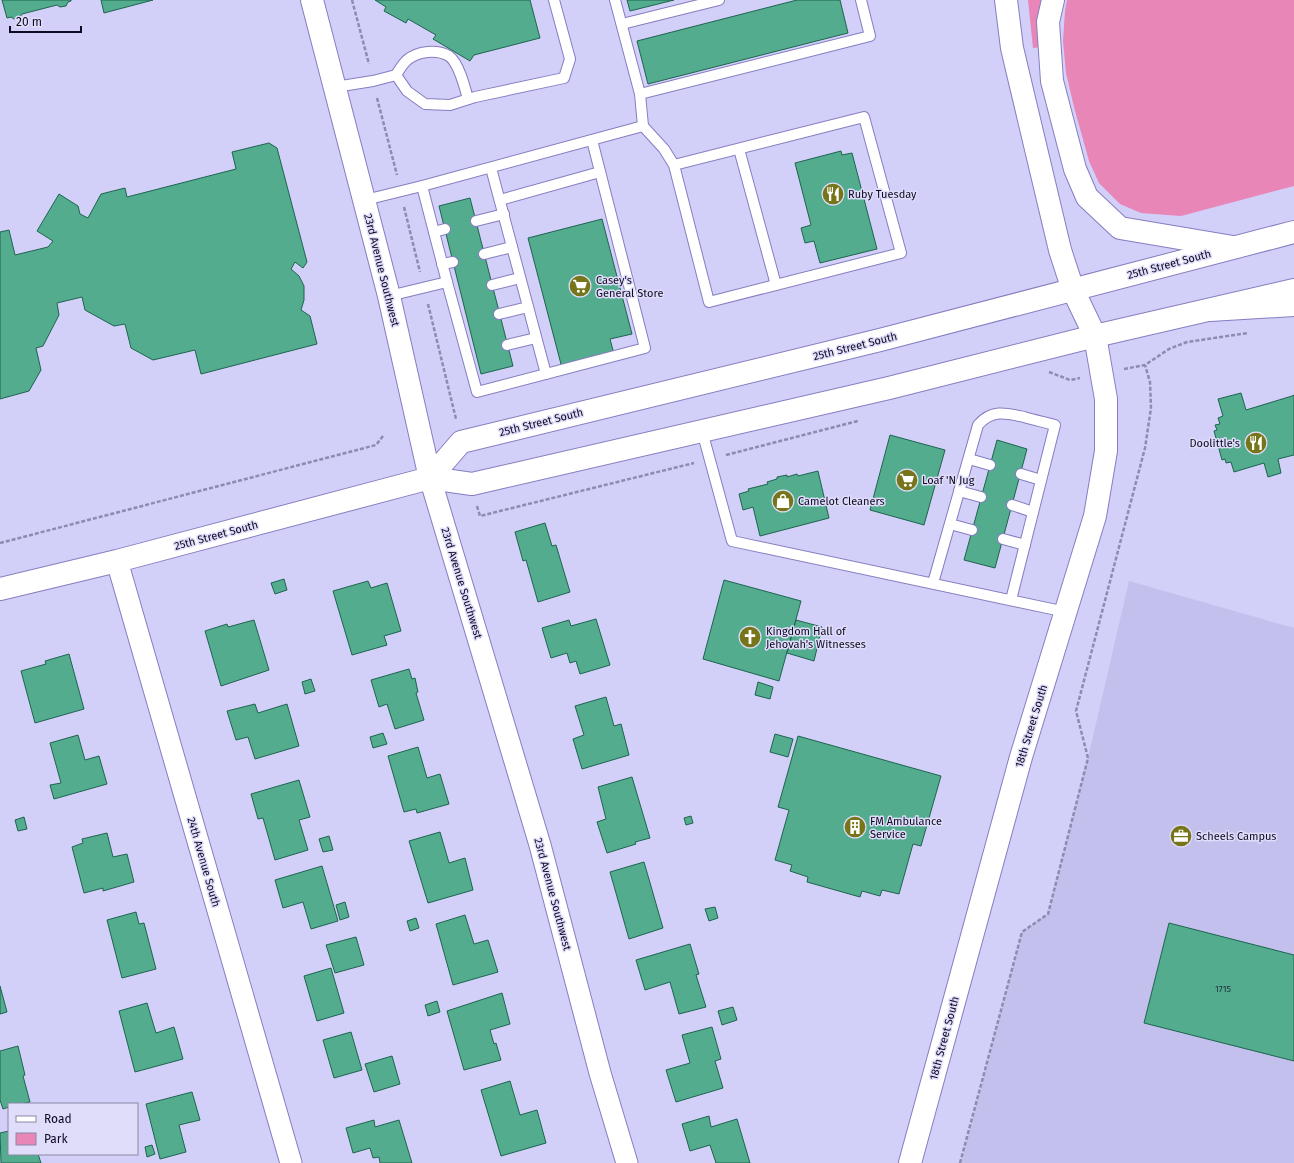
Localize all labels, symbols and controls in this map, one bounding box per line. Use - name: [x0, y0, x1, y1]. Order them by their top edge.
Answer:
- scale bar: [10, 8, 81, 34]
- text: 20 m: [16, 15, 42, 29]
- restaurant icon: Ruby Tuesday: [820, 181, 846, 207]
- place label: Ruby Tuesday: [848, 188, 917, 201]
- street label: 23rd Avenue Southwest: [361, 212, 402, 328]
- street label: 25th Street South: [1126, 247, 1212, 282]
- supermarket icon: Casey's General Store: [567, 273, 593, 299]
- place label: Casey's General Store: [596, 274, 663, 300]
- street label: 25th Street South: [812, 330, 899, 363]
- street label: 25th Street South: [498, 406, 585, 439]
- restaurant icon: Doolittle's: [1243, 430, 1269, 456]
- place label: Doolittle's: [1189, 437, 1240, 450]
- supermarket icon: Loaf 'N Jug: [894, 467, 920, 493]
- place label: Loaf 'N Jug: [922, 474, 975, 487]
- shop icon: Camelot Cleaners: [770, 488, 796, 514]
- place label: Camelot Cleaners: [798, 495, 885, 508]
- street label: 25th Street South: [173, 518, 259, 553]
- street label: 23rd Avenue Southwest: [438, 526, 485, 641]
- church icon: Kingdom Hall of Jehovah's Witnesses: [737, 624, 763, 650]
- place label: Kingdom Hall of Jehovah's Witnesses: [766, 625, 866, 651]
- street label: 18th Street South: [1013, 683, 1050, 769]
- building icon: FM Ambulance Service: [842, 814, 868, 840]
- place label: FM Ambulance Service: [870, 815, 942, 841]
- street label: 24th Avenue South: [184, 816, 223, 909]
- office icon: Scheels Campus: [1168, 823, 1194, 849]
- place label: Scheels Campus: [1196, 830, 1277, 843]
- street label: 23rd Avenue Southwest: [531, 836, 574, 952]
- house number: 1715: [1215, 984, 1232, 994]
- street label: 18th Street South: [927, 995, 962, 1081]
- legend: [8, 1103, 138, 1155]
- text: Road: [44, 1112, 72, 1126]
- text: Park: [44, 1132, 68, 1146]

